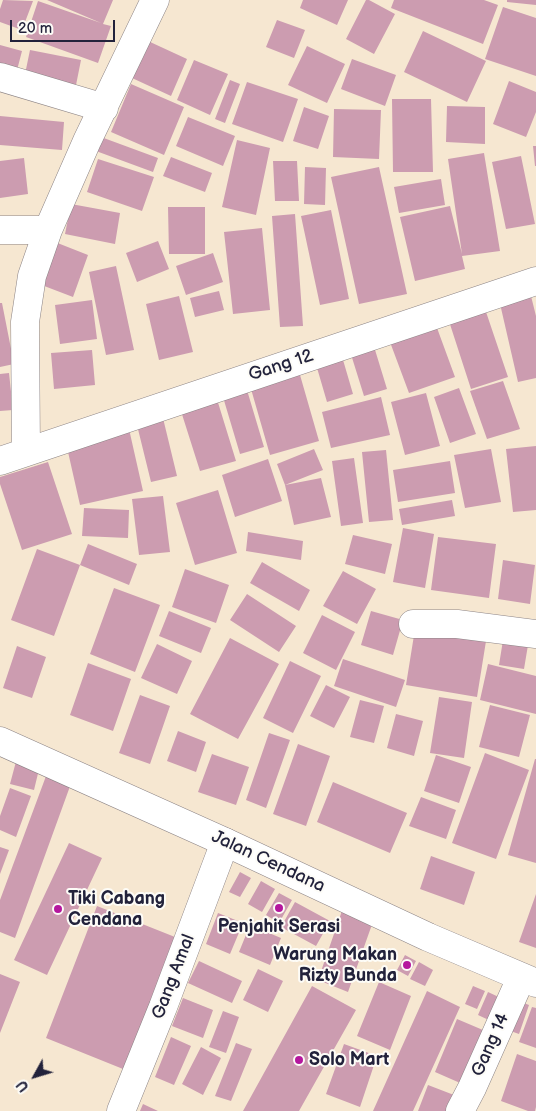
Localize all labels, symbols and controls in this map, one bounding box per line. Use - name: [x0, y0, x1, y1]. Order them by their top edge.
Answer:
- scale bar: [12, 10, 118, 42]
- text: 20 m: [18, 19, 52, 38]
- street label: Gang 12: [246, 345, 316, 387]
- street label: Jalan Cendana: [208, 826, 328, 898]
- place label: Tiki Cabang Cendana: [68, 888, 165, 931]
- marker: Penjahit Serasi: [273, 902, 285, 914]
- marker: Tiki Cabang Cendana: [52, 903, 64, 915]
- place label: Penjahit Serasi: [218, 916, 340, 938]
- street label: Gang Amal: [148, 932, 200, 1022]
- place label: Warung Makan Rizty Bunda: [273, 944, 397, 986]
- marker: Warung Makan Rizty Bunda: [401, 959, 413, 971]
- street label: Gang 14: [468, 1010, 514, 1080]
- place label: Solo Mart: [309, 1049, 389, 1071]
- north arrow: [10, 1051, 60, 1101]
- marker: Solo Mart: [293, 1054, 305, 1066]
- text: U: [13, 1077, 33, 1095]

